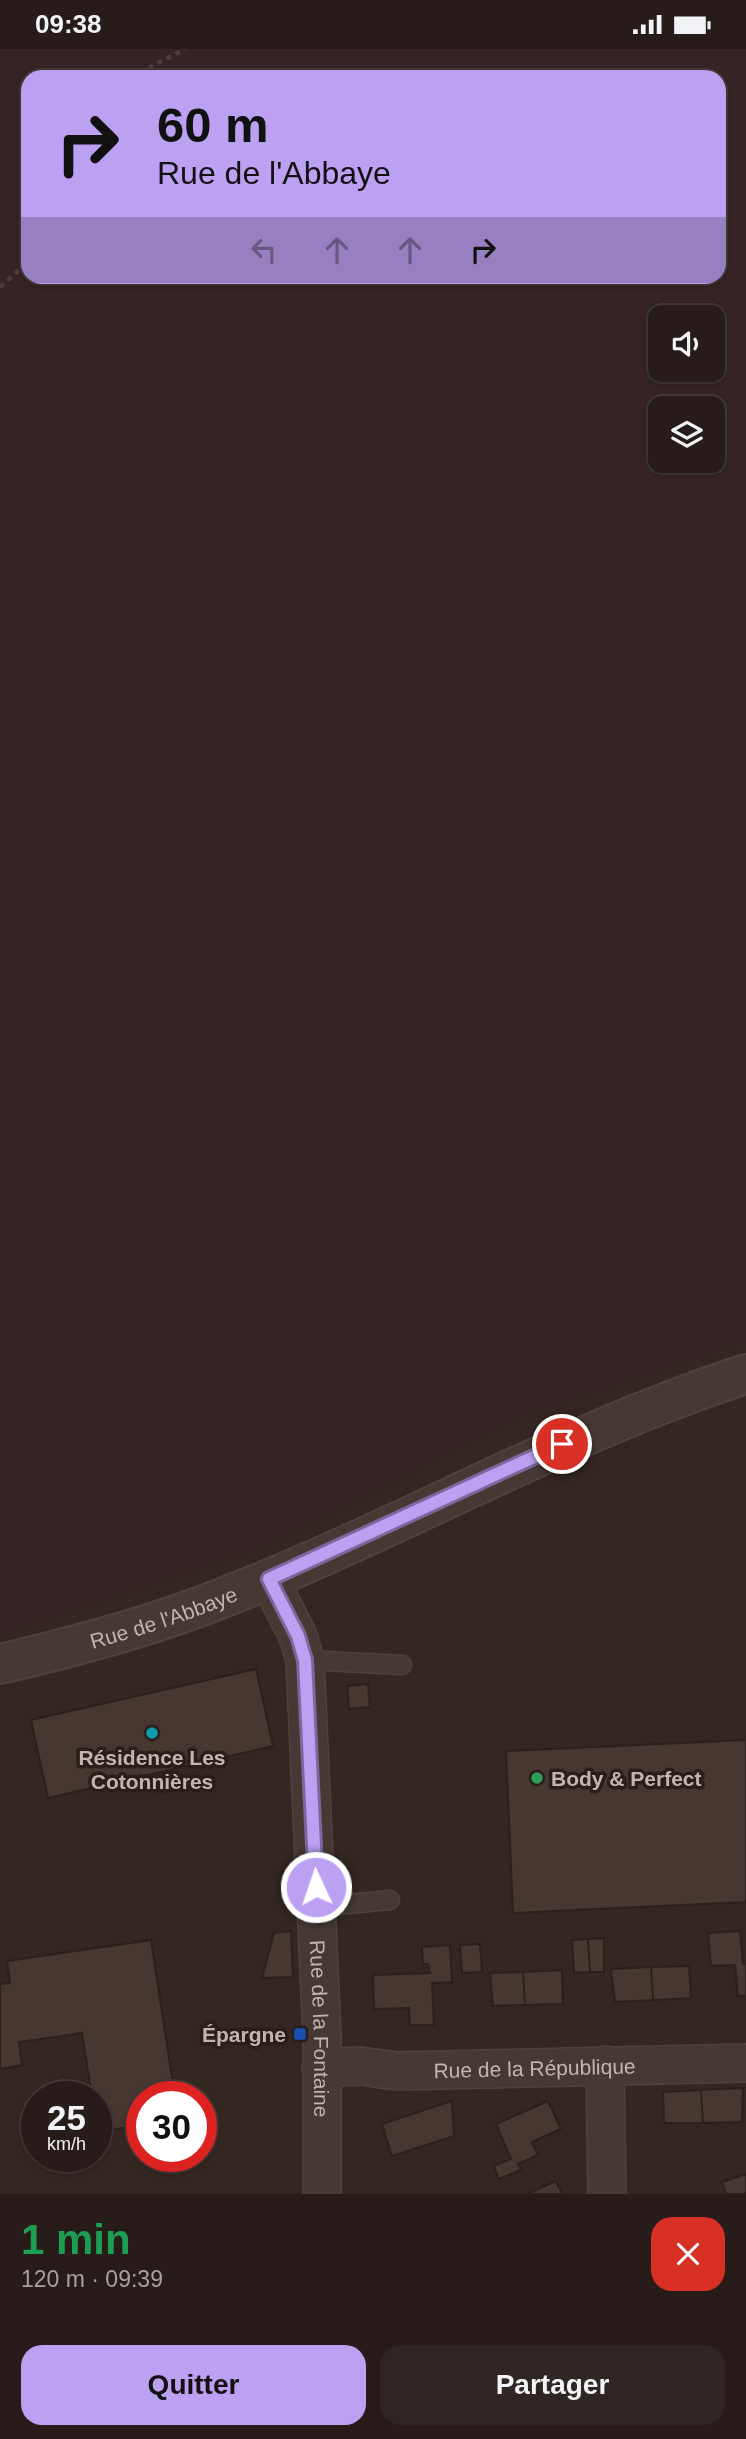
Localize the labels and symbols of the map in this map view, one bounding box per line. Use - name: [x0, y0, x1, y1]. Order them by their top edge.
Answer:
- pin: [532, 1414, 592, 1474]
- street label: Rue de l'Abbaye: [87, 1582, 240, 1652]
- marker: Résidence Les Cotonnières: [144, 1725, 160, 1741]
- place label: Résidence Les Cotonnières: [78, 1746, 226, 1793]
- place label: Body & Perfect: [551, 1767, 702, 1790]
- marker: Body & Perfect: [529, 1770, 545, 1786]
- position arrow: [279, 1850, 353, 1924]
- street label: Rue de la Fontaine: [306, 1939, 334, 2117]
- place label: Épargne: [202, 2023, 286, 2046]
- marker: Épargne: [292, 2026, 308, 2042]
- street label: Rue de la République: [433, 2054, 636, 2082]
- speed limit sign: 30: [126, 2081, 217, 2172]

